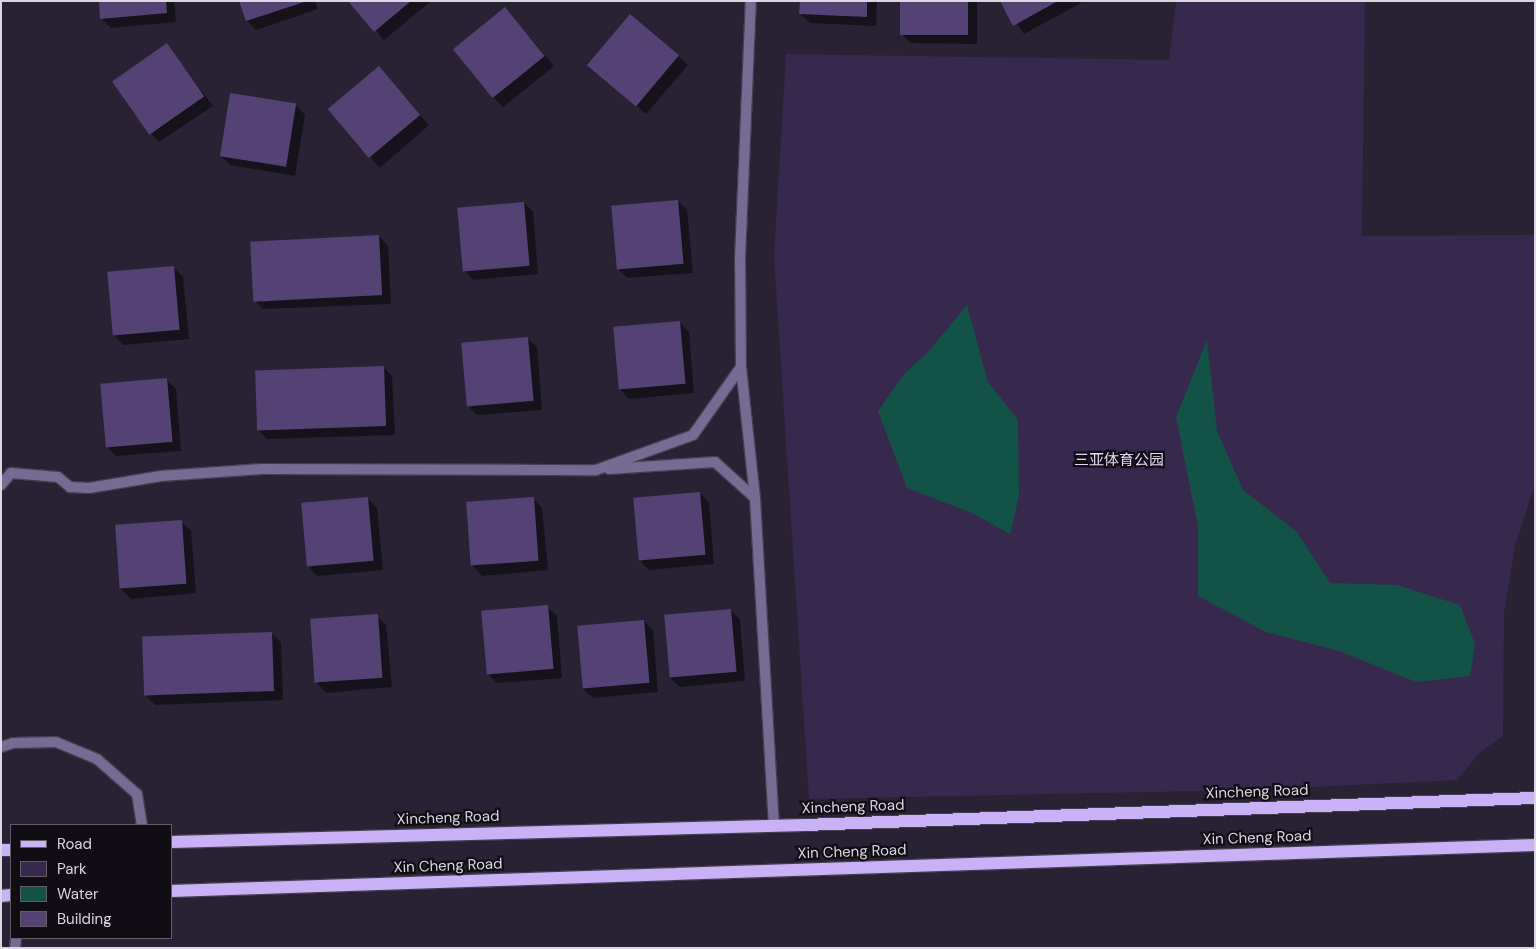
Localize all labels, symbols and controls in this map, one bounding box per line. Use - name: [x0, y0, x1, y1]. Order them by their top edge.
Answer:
- park label: 三亚体育公园: [1074, 452, 1164, 470]
- street label: Xincheng Road: [1205, 781, 1309, 803]
- street label: Xincheng Road: [801, 796, 905, 818]
- street label: Xincheng Road: [396, 807, 500, 829]
- legend: [10, 824, 172, 939]
- street label: Xin Cheng Road: [1202, 827, 1312, 849]
- text: Road: [57, 834, 92, 854]
- street label: Xin Cheng Road: [797, 841, 907, 863]
- street label: Xin Cheng Road: [393, 855, 503, 877]
- text: Park: [57, 859, 87, 879]
- text: Water: [57, 884, 98, 904]
- text: Building: [57, 909, 112, 929]

